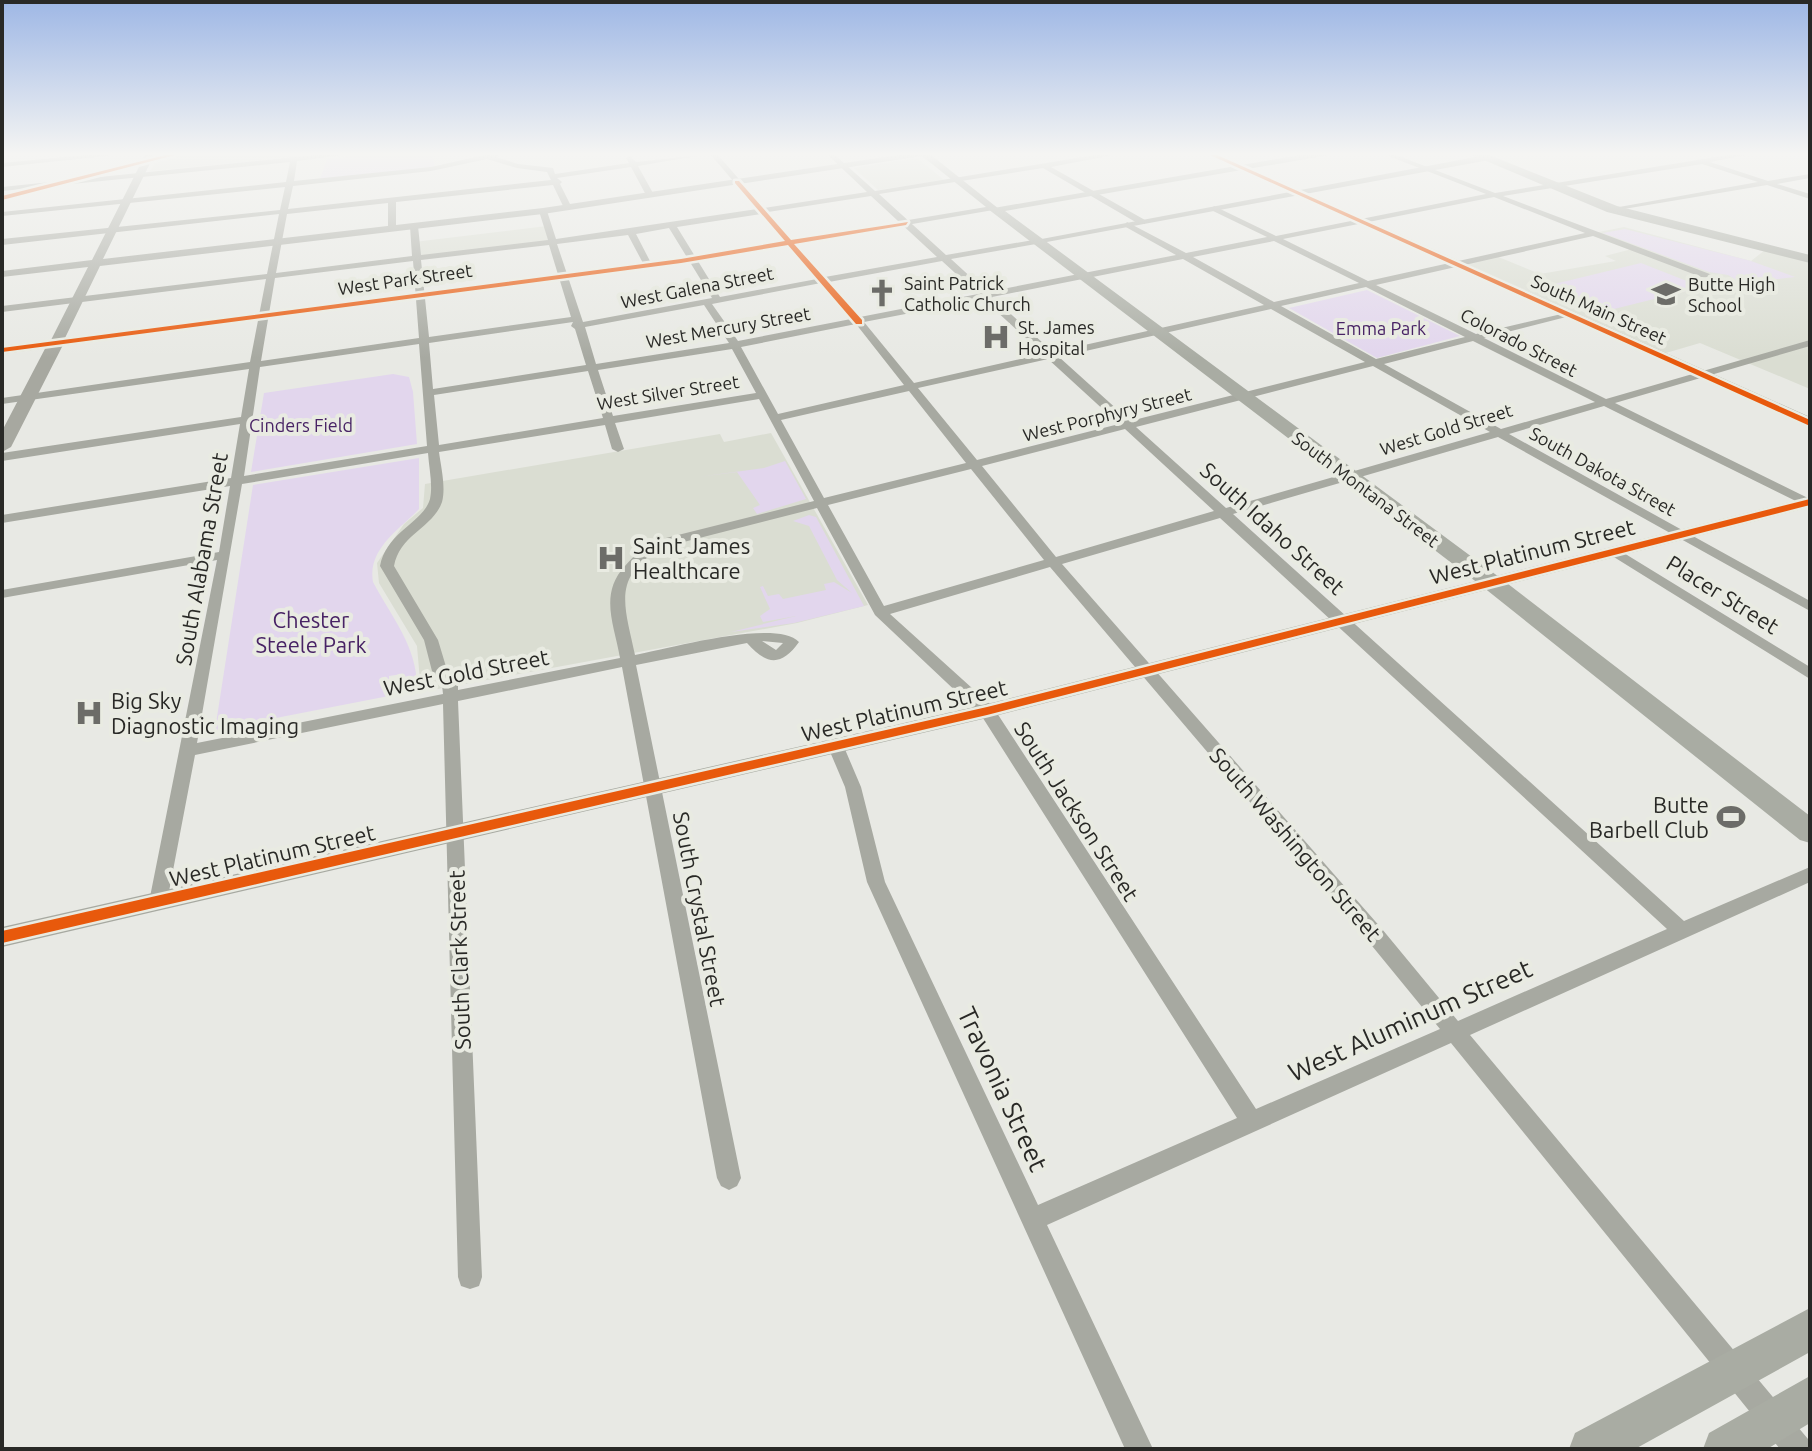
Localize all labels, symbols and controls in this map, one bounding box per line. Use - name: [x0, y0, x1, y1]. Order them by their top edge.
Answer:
- street label: West Park Street: [337, 260, 473, 298]
- street label: West Galena Street: [619, 262, 775, 312]
- street label: South Main Street: [1528, 270, 1670, 348]
- place label: Saint Patrick Catholic Church: [904, 273, 1031, 314]
- place label: Butte High School: [1688, 274, 1775, 315]
- church icon: Saint Patrick Catholic Church: [867, 278, 897, 308]
- school or university icon: Butte High School: [1651, 279, 1681, 309]
- street label: West Mercury Street: [644, 303, 812, 351]
- street label: Colorado Street: [1457, 304, 1581, 380]
- place label: St. James Hospital: [1018, 317, 1095, 358]
- park label: Emma Park: [1336, 318, 1426, 338]
- hospital icon: St. James Hospital: [981, 322, 1011, 352]
- street label: West Silver Street: [595, 371, 741, 413]
- street label: West Porphyry Street: [1021, 383, 1193, 445]
- street label: West Gold Street: [1377, 399, 1515, 459]
- park label: Cinders Field: [249, 415, 353, 435]
- street label: South Dakota Street: [1527, 423, 1679, 519]
- street label: South Montana Street: [1289, 427, 1443, 551]
- street label: South Alabama Street: [170, 450, 232, 667]
- street label: South Idaho Street: [1196, 457, 1350, 599]
- street label: West Platinum Street: [1427, 513, 1637, 589]
- place label: Saint James Healthcare: [633, 533, 750, 583]
- hospital icon: Saint James Healthcare: [596, 543, 626, 573]
- street label: Placer Street: [1662, 550, 1784, 639]
- park label: Chester Steele Park: [255, 607, 367, 657]
- street label: West Gold Street: [381, 644, 551, 700]
- street label: West Platinum Street: [799, 674, 1010, 746]
- place label: Big Sky Diagnostic Imaging: [111, 688, 299, 738]
- hospital icon: Big Sky Diagnostic Imaging: [74, 698, 104, 728]
- street label: South Jackson Street: [1010, 717, 1144, 905]
- street label: South Washington Street: [1205, 742, 1387, 946]
- place label: Butte Barbell Club: [1589, 792, 1709, 842]
- sports icon: Butte Barbell Club: [1716, 802, 1746, 832]
- street label: South Crystal Street: [669, 810, 731, 1009]
- street label: West Platinum Street: [167, 819, 378, 891]
- street label: South Clark Street: [443, 869, 475, 1050]
- street label: West Aluminum Street: [1284, 953, 1536, 1087]
- street label: Travonia Street: [952, 1002, 1054, 1176]

